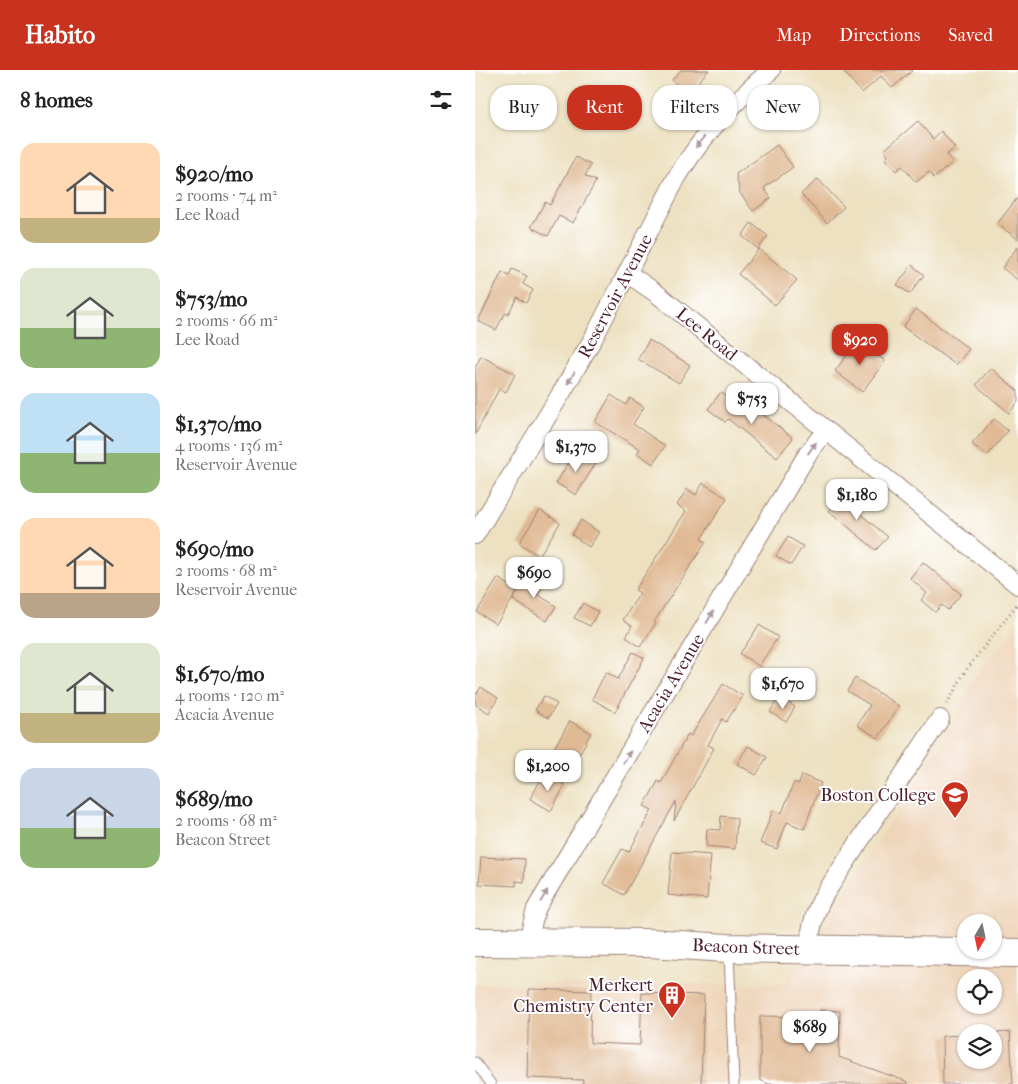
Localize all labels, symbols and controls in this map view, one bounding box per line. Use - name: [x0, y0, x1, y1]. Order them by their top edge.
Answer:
- text: Habito: [25, 21, 95, 49]
- text: Map: [777, 25, 811, 46]
- text: Directions: [839, 25, 920, 46]
- text: Saved: [948, 25, 993, 46]
- chip: Buy: [490, 85, 557, 130]
- chip: Rent: [567, 85, 642, 130]
- chip: Filters: [652, 85, 737, 130]
- chip: New: [747, 85, 819, 130]
- icon: filters: [427, 86, 455, 114]
- text: 8 homes: [20, 88, 93, 112]
- one-way arrow: [695, 135, 706, 148]
- text: $920/mo: [175, 162, 253, 186]
- icon: home: [60, 163, 120, 223]
- text: 2 rooms · 74 m²: [175, 186, 277, 205]
- text: Lee Road: [175, 205, 240, 224]
- street label: Reservoir Avenue: [574, 231, 657, 362]
- text: $753/mo: [175, 287, 248, 311]
- icon: home: [60, 288, 120, 348]
- street label: Lee Road: [672, 303, 742, 366]
- text: 2 rooms · 66 m²: [175, 311, 277, 330]
- pin: $920: [830, 324, 890, 366]
- text: Lee Road: [175, 330, 240, 349]
- text: $920: [843, 330, 877, 349]
- one-way arrow: [566, 371, 575, 385]
- pin: $753: [722, 382, 782, 425]
- text: $753: [737, 389, 767, 408]
- text: $1,370/mo: [175, 412, 262, 436]
- icon: home: [60, 413, 120, 473]
- pin: $1,370: [535, 430, 617, 473]
- text: 4 rooms · 136 m²: [175, 436, 282, 455]
- text: $1,370: [556, 437, 596, 456]
- one-way arrow: [807, 441, 817, 455]
- text: Reservoir Avenue: [175, 455, 297, 474]
- pin: $1,180: [816, 478, 898, 521]
- text: $1,180: [837, 485, 877, 504]
- text: $690/mo: [175, 537, 254, 561]
- icon: home: [60, 538, 120, 598]
- pin: $690: [504, 556, 564, 599]
- text: 2 rooms · 68 m²: [175, 561, 277, 580]
- text: $690: [517, 563, 551, 582]
- text: Reservoir Avenue: [175, 580, 297, 599]
- one-way arrow: [706, 611, 715, 624]
- street label: Acacia Avenue: [633, 630, 709, 737]
- text: $1,670/mo: [175, 662, 264, 686]
- icon: home: [60, 663, 120, 723]
- pin: $1,670: [742, 668, 824, 710]
- text: $1,670: [762, 674, 804, 693]
- text: 4 rooms · 120 m²: [175, 686, 284, 705]
- text: Acacia Avenue: [175, 705, 274, 724]
- pin: $1,200: [507, 750, 589, 792]
- one-way arrow: [622, 750, 631, 763]
- text: $1,200: [526, 756, 570, 775]
- school or university icon: Boston College: [940, 780, 970, 819]
- place label: Boston College: [820, 785, 936, 806]
- text: $689/mo: [175, 787, 253, 811]
- icon: home: [60, 788, 120, 848]
- text: 2 rooms · 68 m²: [175, 811, 277, 830]
- text: Beacon Street: [175, 830, 271, 849]
- one-way arrow: [539, 890, 548, 903]
- north arrow: [957, 914, 1003, 959]
- map controls: [957, 914, 1002, 1069]
- street label: Beacon Street: [692, 935, 801, 960]
- button: locate: [957, 969, 1002, 1014]
- place label: Merkert Chemistry Center: [513, 975, 654, 1017]
- building icon: Merkert Chemistry Center: [657, 980, 687, 1019]
- pin: $689: [780, 1010, 840, 1053]
- text: $689: [793, 1017, 827, 1036]
- button: layers: [957, 1024, 1002, 1069]

